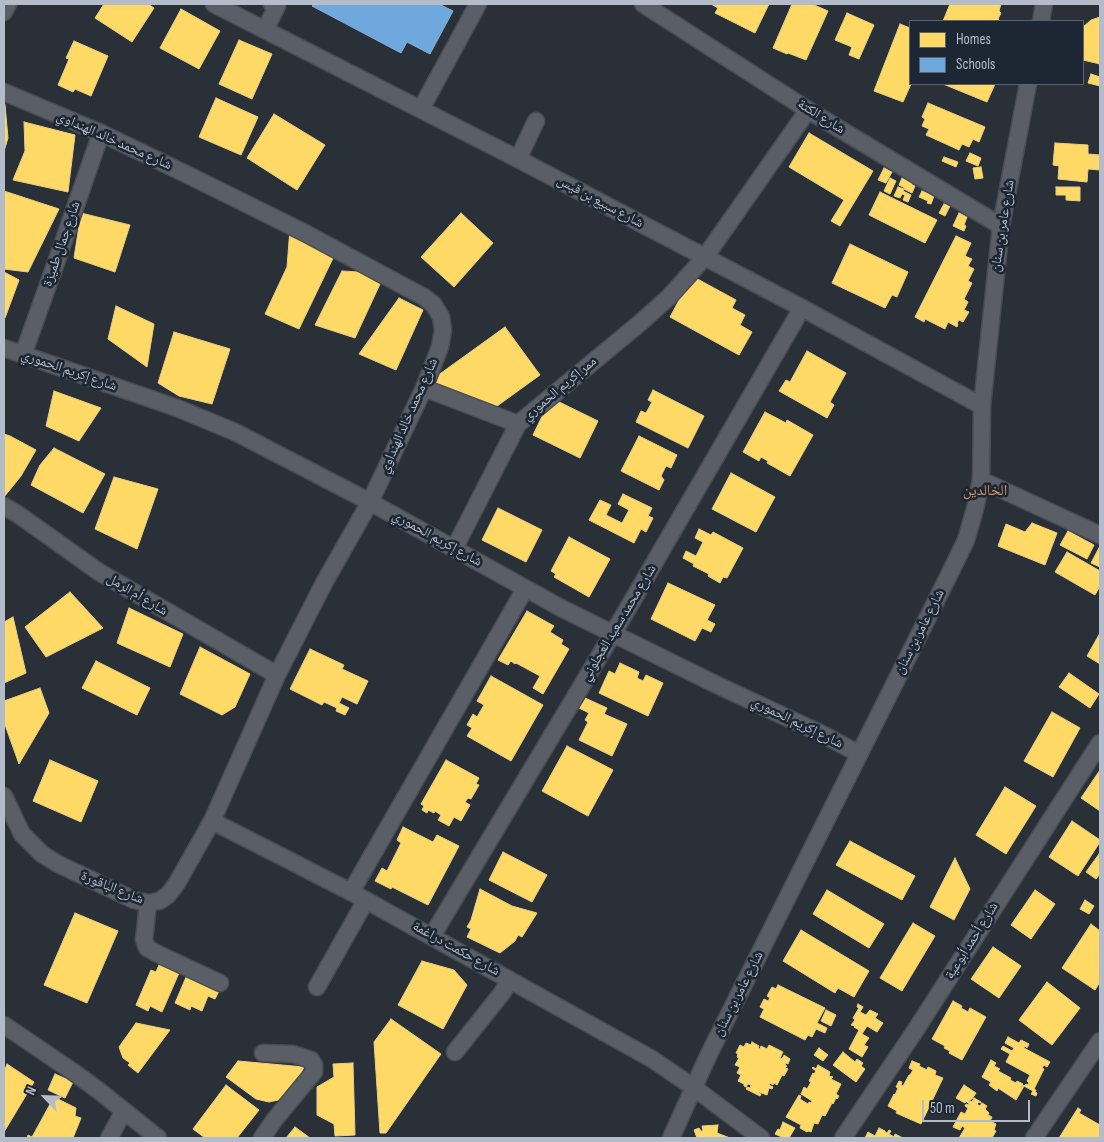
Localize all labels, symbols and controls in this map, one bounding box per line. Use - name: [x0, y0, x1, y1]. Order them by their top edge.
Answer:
- legend: [909, 20, 1084, 85]
- text: Homes: [956, 30, 991, 49]
- text: Schools: [956, 55, 995, 74]
- street label: شارع الكتة: [794, 96, 848, 138]
- street label: شارع محمد خالد الهنداوي: [54, 108, 174, 174]
- street label: شارع سبيع بن قيس: [554, 172, 646, 232]
- street label: شارع عامر بن سنان: [987, 179, 1019, 273]
- street label: شارع جمال طميزة: [40, 199, 84, 289]
- street label: شارع إكريم الحموري: [19, 347, 119, 395]
- street label: ممر إكريم الحموري: [520, 353, 600, 425]
- street label: شارع محمد خالد الهنداوي: [376, 356, 442, 476]
- district label: الخالدين: [963, 482, 1007, 500]
- street label: شارع إكريم الحموري: [389, 507, 485, 571]
- street label: شارع محمد سعيد العجلوني: [578, 562, 660, 684]
- street label: شارع أم الرمل: [104, 570, 170, 620]
- street label: شارع عامر بن سنان: [891, 587, 949, 677]
- street label: شارع إكريم الحموري: [748, 694, 846, 752]
- street label: شارع الباقورة: [78, 868, 146, 908]
- street label: شارع أحمد أبوعية: [942, 899, 1002, 983]
- street label: شارع حكمت دراغمة: [409, 918, 503, 980]
- street label: شارع عامر بن سنان: [710, 949, 768, 1039]
- north arrow: [20, 1072, 70, 1122]
- text: N: [22, 1084, 40, 1098]
- scale bar: [924, 1090, 1032, 1122]
- text: 50 m: [930, 1099, 955, 1118]

